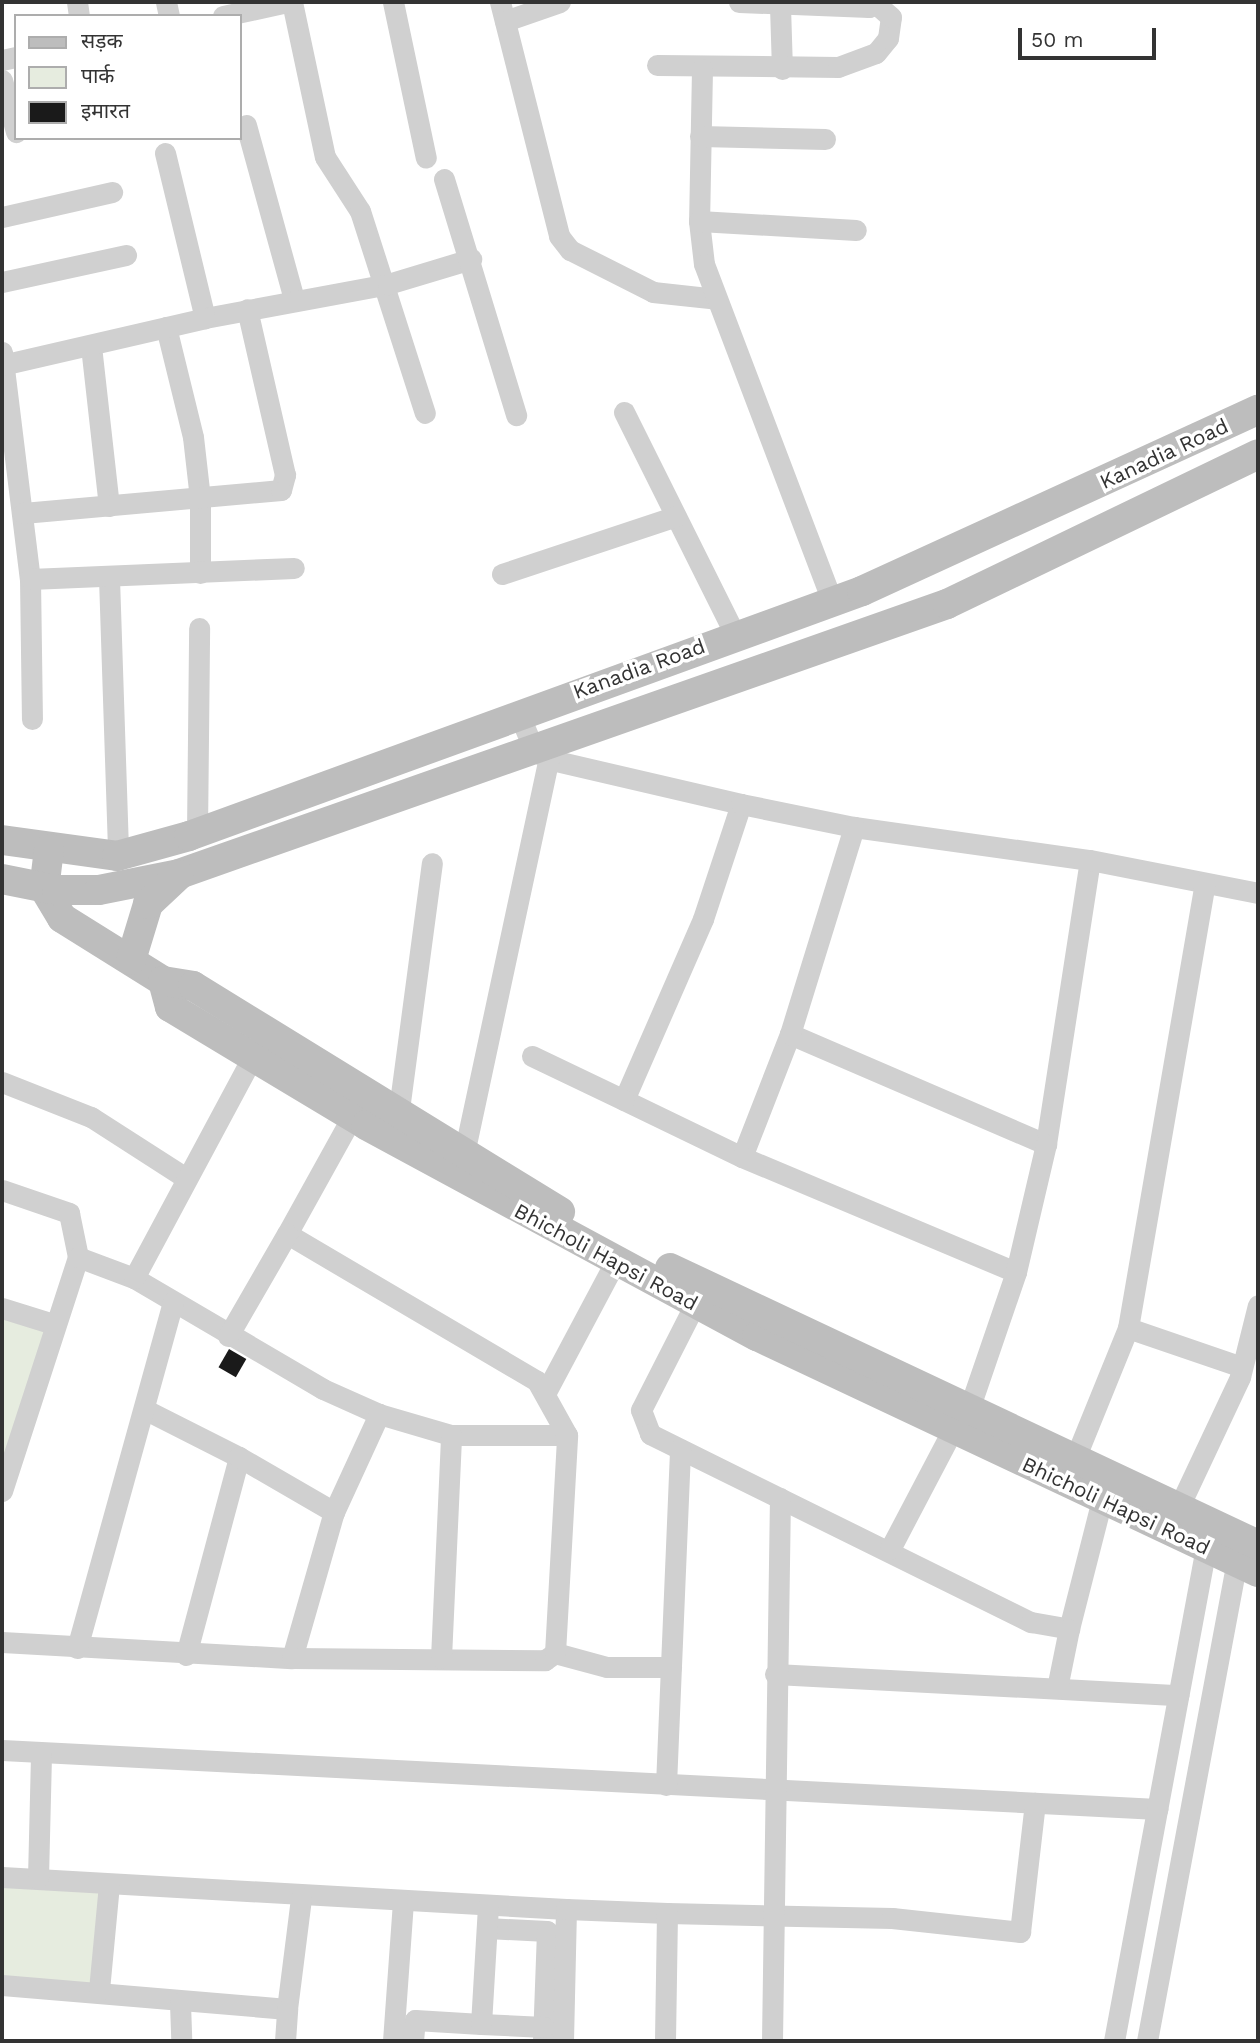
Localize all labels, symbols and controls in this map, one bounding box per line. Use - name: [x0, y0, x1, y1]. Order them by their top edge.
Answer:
- legend: [14, 14, 242, 140]
- scale bar: [1022, 14, 1160, 58]
- text: 50 m: [1031, 27, 1083, 52]
- text: सड़क: [81, 28, 123, 53]
- text: पार्क: [81, 63, 115, 88]
- text: इमारत: [81, 98, 130, 123]
- street label: Kanadia Road: [1096, 413, 1232, 495]
- street label: Kanadia Road: [569, 633, 709, 705]
- street label: Bhicholi Hapsi Road: [510, 1198, 702, 1316]
- street label: Bhicholi Hapsi Road: [1018, 1451, 1214, 1561]

